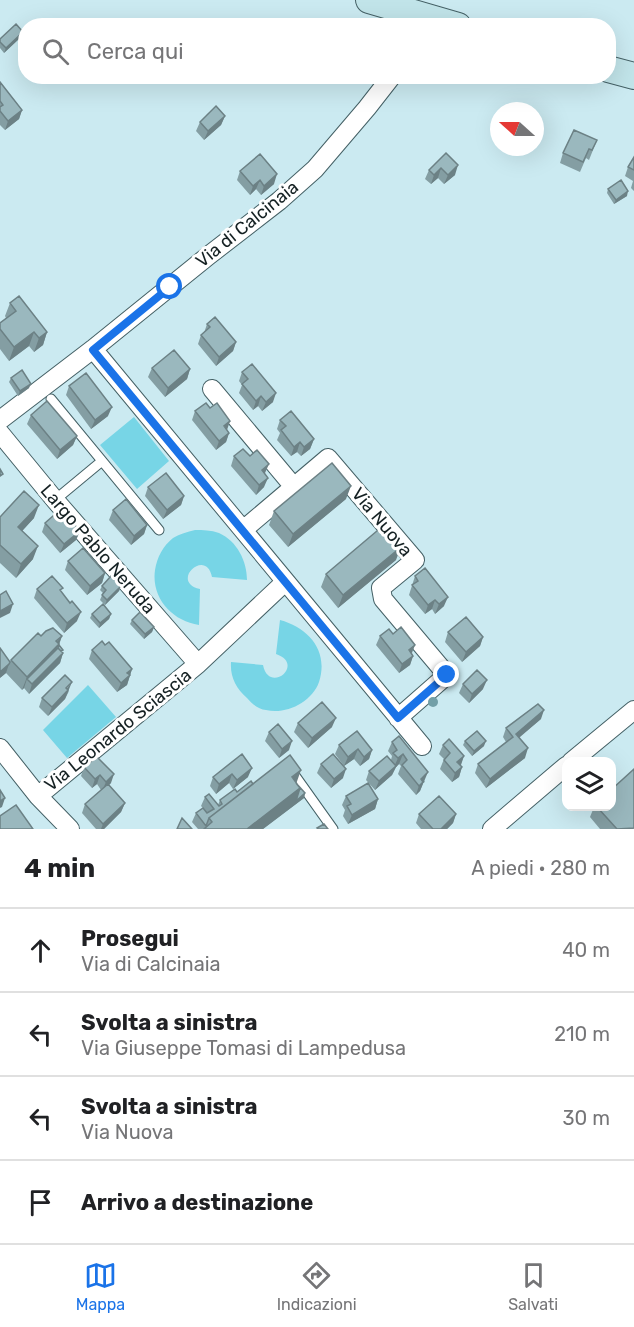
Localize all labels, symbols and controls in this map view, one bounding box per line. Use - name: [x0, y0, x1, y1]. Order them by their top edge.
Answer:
- search box: [18, 18, 616, 84]
- icon: search: [39, 35, 72, 68]
- text: Cerca qui: [87, 38, 183, 65]
- north arrow: [490, 102, 544, 156]
- street label: Via di Calcinaia: [191, 176, 303, 272]
- route start: [156, 273, 182, 299]
- street label: Largo Pablo Neruda: [36, 480, 160, 618]
- street label: Via Nuova: [347, 483, 417, 561]
- route end: [433, 661, 459, 687]
- street label: Via Leonardo Sciascia: [40, 664, 196, 796]
- map controls: [562, 757, 616, 811]
- button: layers: [562, 757, 616, 811]
- text: 4 min: [24, 853, 95, 884]
- text: A piedi · 280 m: [471, 856, 610, 880]
- text: Prosegui: [81, 925, 179, 952]
- icon: ahead: [24, 934, 57, 967]
- text: 40 m: [562, 938, 610, 962]
- text: Via di Calcinaia: [81, 952, 221, 976]
- text: Svolta a sinistra: [81, 1009, 258, 1036]
- icon: left: [24, 1018, 57, 1051]
- text: 210 m: [554, 1022, 610, 1046]
- text: Via Giuseppe Tomasi di Lampedusa: [81, 1036, 406, 1060]
- text: Svolta a sinistra: [81, 1093, 258, 1120]
- icon: left: [24, 1102, 57, 1135]
- text: 30 m: [563, 1106, 610, 1130]
- text: Via Nuova: [81, 1120, 174, 1144]
- icon: arrive: [24, 1186, 57, 1219]
- text: Arrivo a destinazione: [81, 1189, 313, 1216]
- tab: Mappa: [76, 1259, 125, 1314]
- tab: Indicazioni: [277, 1259, 357, 1314]
- tab: Salvati: [508, 1259, 558, 1314]

